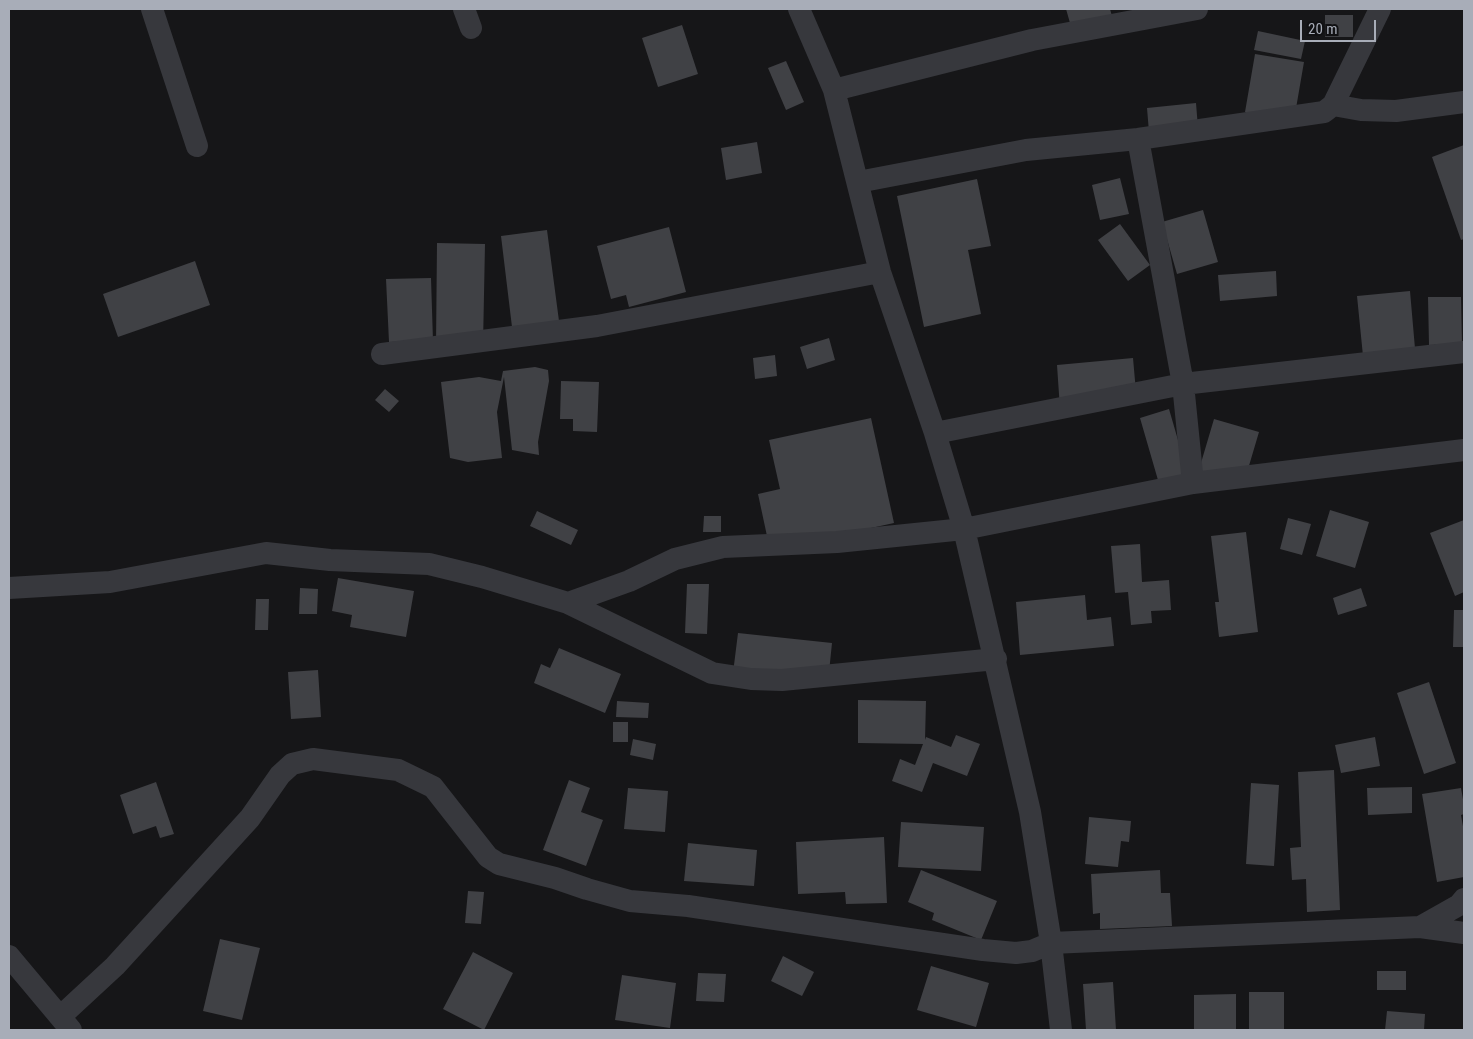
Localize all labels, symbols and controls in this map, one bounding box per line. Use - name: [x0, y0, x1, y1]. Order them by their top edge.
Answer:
- scale bar: [1303, 10, 1379, 42]
- text: 20 m: [1308, 20, 1338, 38]

